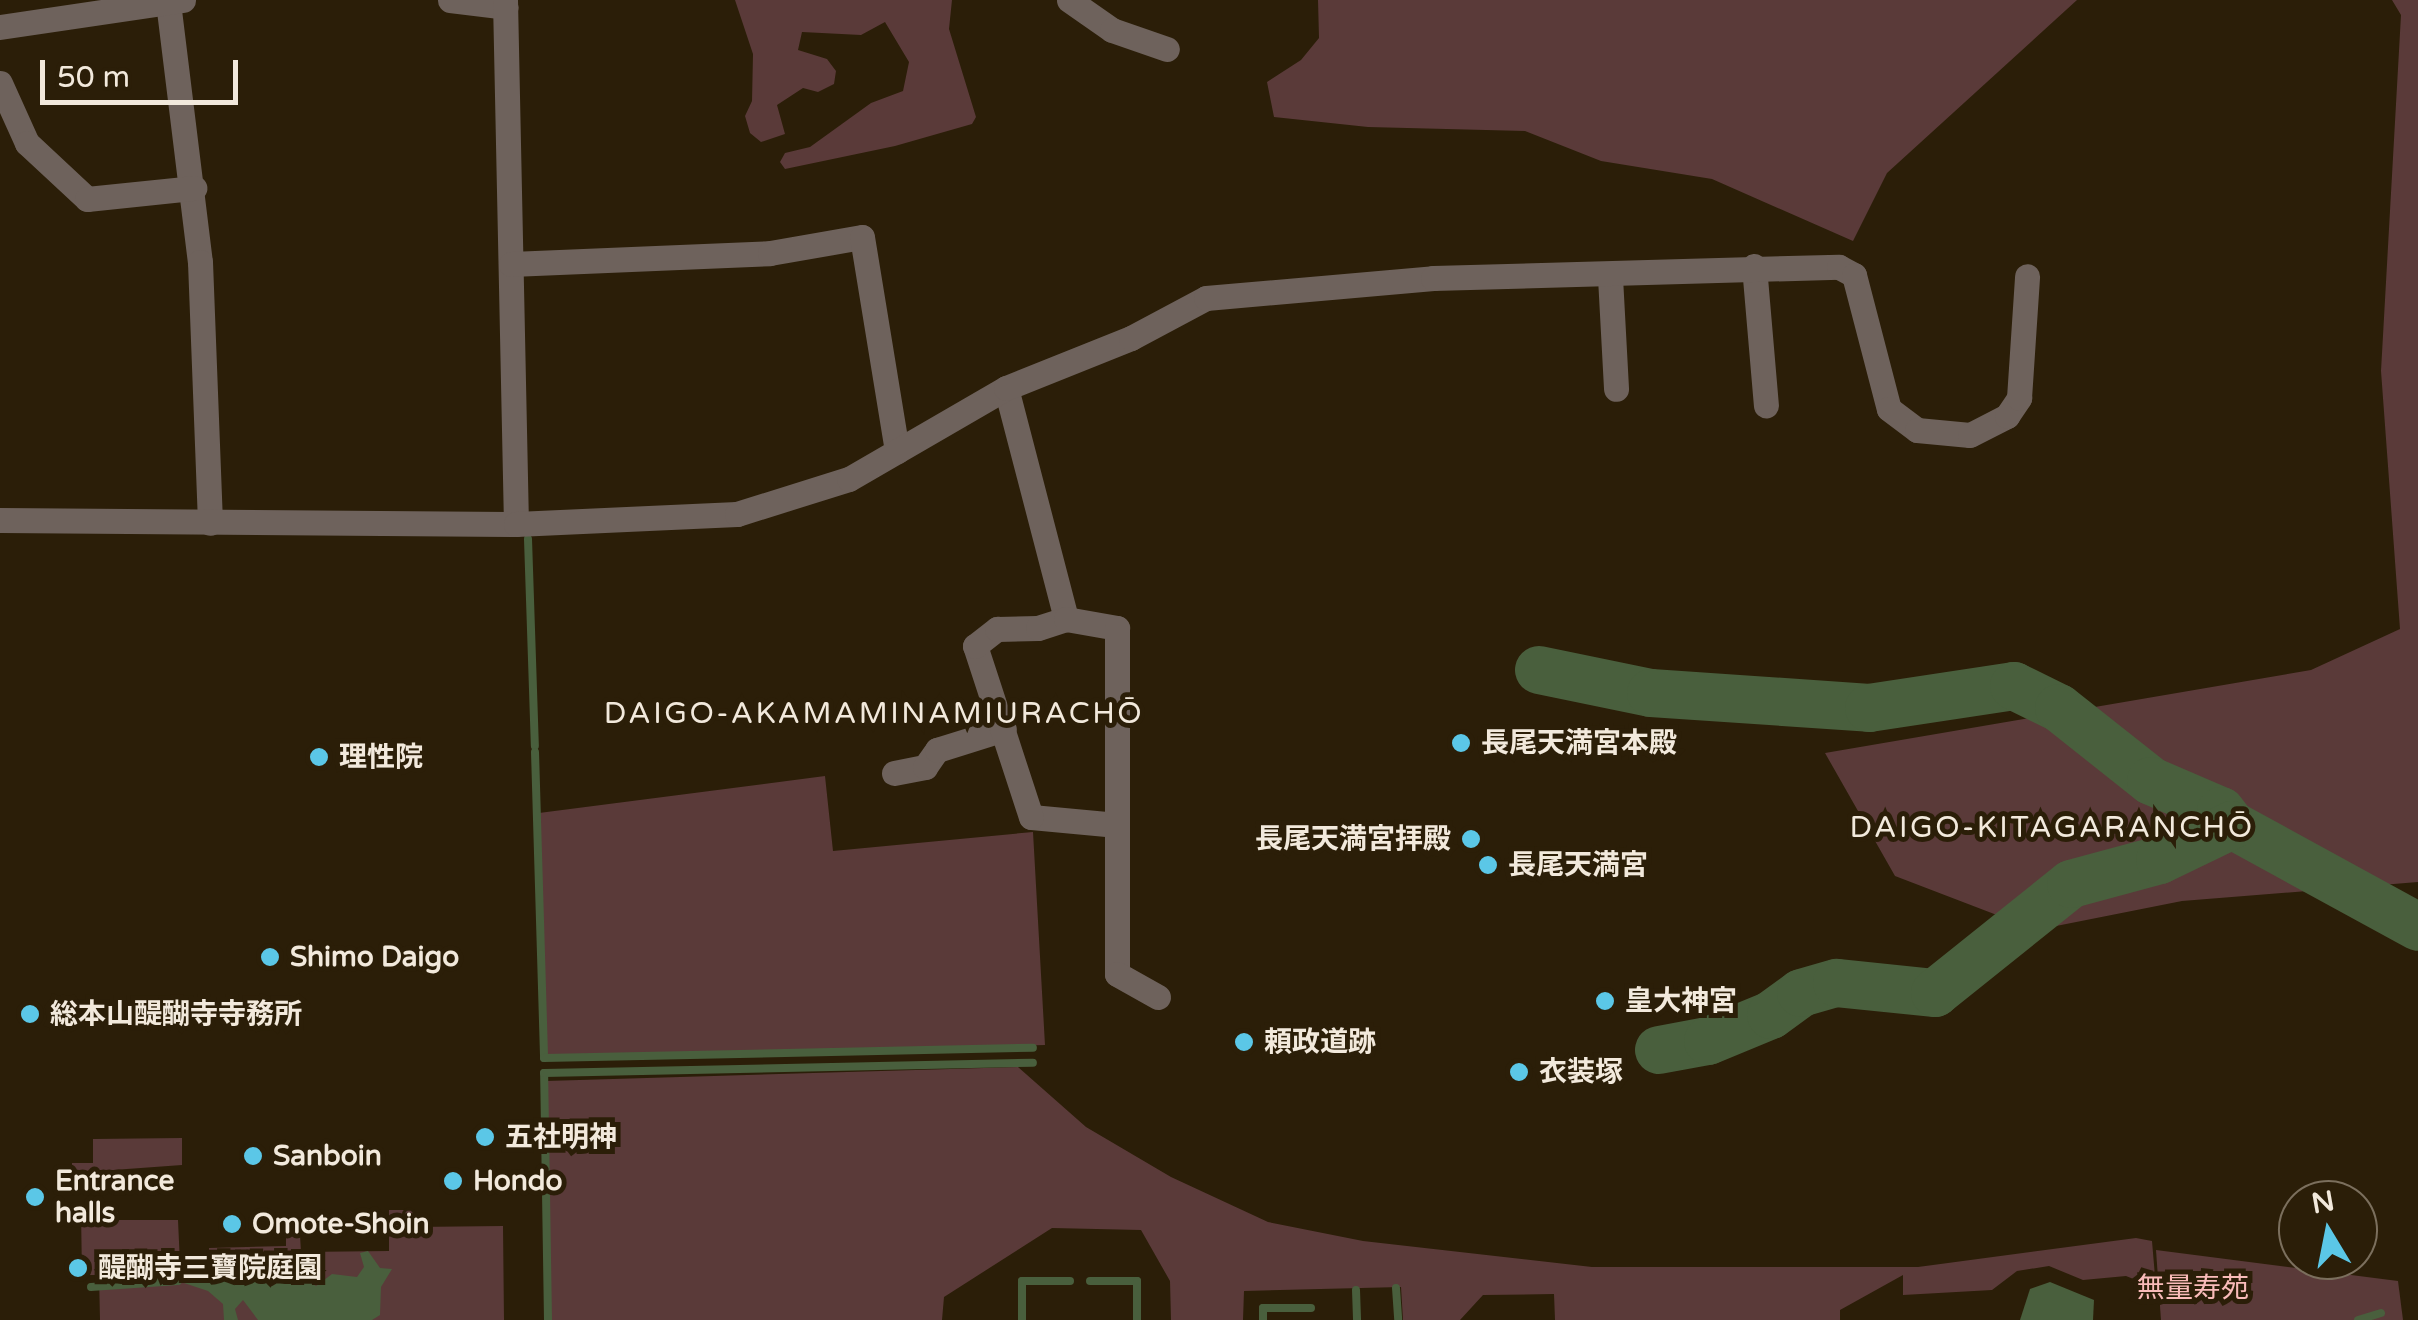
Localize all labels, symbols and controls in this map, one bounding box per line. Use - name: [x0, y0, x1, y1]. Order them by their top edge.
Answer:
- scale bar: [45, 40, 242, 102]
- text: 50 m: [57, 59, 130, 96]
- district label: DAIGO-AKAMAMINAMIURACHŌ: [604, 696, 1144, 732]
- place label: 長尾天満宮本殿: [1481, 726, 1677, 760]
- marker: 長尾天満宮本殿: [1450, 732, 1472, 754]
- place label: 理性院: [339, 740, 423, 774]
- marker: 理性院: [308, 746, 330, 768]
- district label: DAIGO-KITAGARANCHŌ: [1849, 810, 2255, 846]
- place label: 長尾天満宮拝殿: [1255, 822, 1451, 856]
- marker: 長尾天満宮拝殿: [1460, 828, 1482, 850]
- place label: 長尾天満宮: [1508, 848, 1648, 882]
- marker: 長尾天満宮: [1477, 854, 1499, 876]
- place label: Shimo Daigo: [290, 940, 459, 974]
- marker: Shimo Daigo: [259, 946, 281, 968]
- place label: 皇大神宮: [1625, 984, 1737, 1018]
- marker: 皇大神宮: [1594, 990, 1616, 1012]
- place label: 総本山醍醐寺寺務所: [50, 997, 302, 1031]
- marker: 総本山醍醐寺寺務所: [19, 1003, 41, 1025]
- place label: 頼政道跡: [1264, 1025, 1376, 1059]
- marker: 頼政道跡: [1233, 1031, 1255, 1053]
- place label: 衣装塚: [1539, 1055, 1623, 1089]
- marker: 衣装塚: [1508, 1061, 1530, 1083]
- place label: 五社明神: [505, 1120, 617, 1154]
- marker: 五社明神: [474, 1126, 496, 1148]
- place label: Sanboin: [273, 1139, 382, 1173]
- marker: Sanboin: [242, 1145, 264, 1167]
- place label: Entrance halls: [55, 1164, 174, 1230]
- place label: Hondo: [473, 1164, 563, 1198]
- marker: Hondo: [442, 1170, 464, 1192]
- north arrow: [2278, 1180, 2378, 1280]
- text: N: [2309, 1184, 2337, 1221]
- marker: Entrance halls: [24, 1186, 46, 1208]
- place label: Omote-Shoin: [252, 1207, 429, 1241]
- marker: Omote-Shoin: [221, 1213, 243, 1235]
- place label: 醍醐寺三寶院庭園: [98, 1251, 322, 1285]
- marker: 醍醐寺三寶院庭園: [67, 1257, 89, 1279]
- park label: 無量寿苑: [2137, 1271, 2249, 1305]

